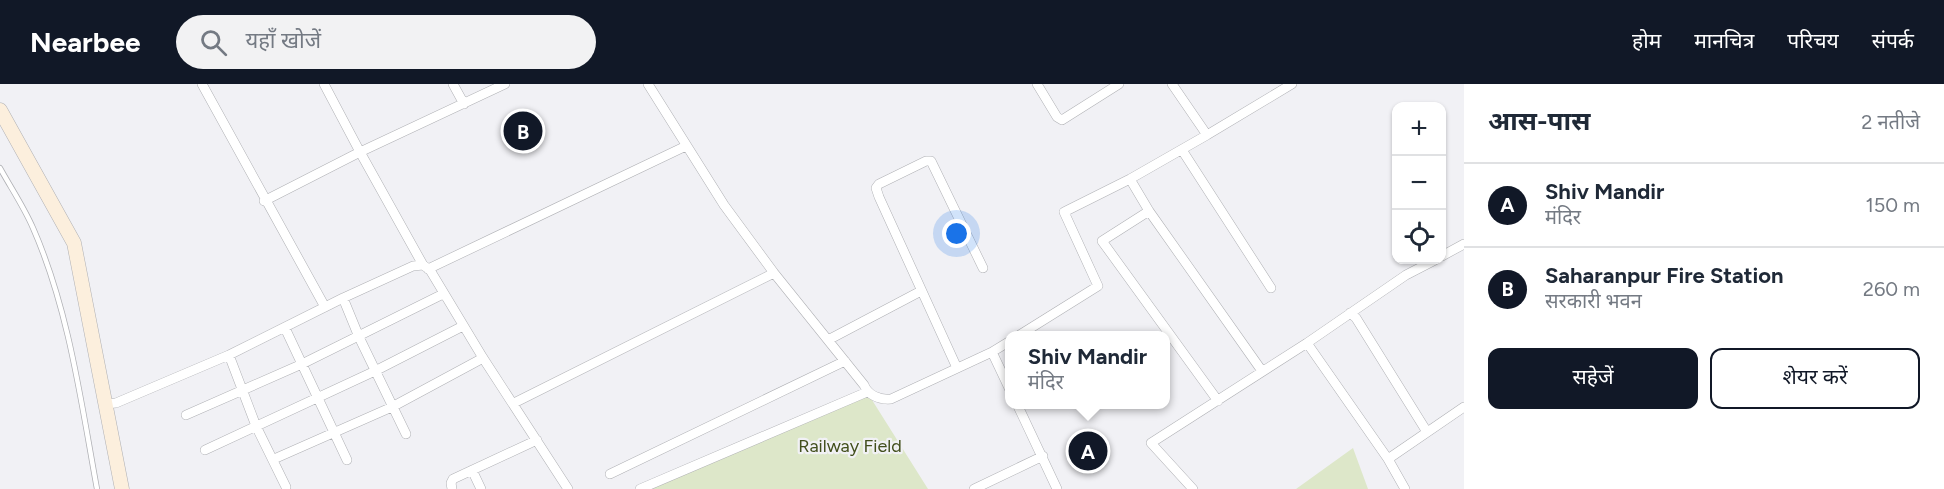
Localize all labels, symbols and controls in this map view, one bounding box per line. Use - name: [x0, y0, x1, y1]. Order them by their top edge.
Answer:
- search box: [176, 15, 596, 69]
- text: Nearbee: [30, 25, 140, 59]
- icon: search: [197, 26, 230, 59]
- text: यहाँ खोजें: [245, 27, 321, 54]
- text: होम: [1632, 28, 1661, 53]
- text: मानचित्र: [1694, 28, 1754, 53]
- text: परिचय: [1787, 28, 1839, 53]
- text: संपर्क: [1872, 28, 1914, 53]
- map controls: [1392, 102, 1446, 264]
- button: +: [1392, 102, 1446, 156]
- text: आस-पास: [1488, 105, 1590, 137]
- pin: B: [504, 108, 542, 154]
- text: 2 नतीजे: [1861, 110, 1920, 134]
- button: −: [1392, 156, 1446, 210]
- text: Shiv Mandir: [1545, 178, 1664, 205]
- text: A: [1500, 193, 1515, 217]
- text: 150 m: [1865, 193, 1920, 217]
- text: मंदिर: [1545, 205, 1581, 229]
- button: locate: [1392, 210, 1446, 264]
- your location: [942, 219, 971, 248]
- text: Saharanpur Fire Station: [1545, 262, 1784, 289]
- text: B: [1501, 277, 1514, 301]
- text: 260 m: [1863, 277, 1920, 301]
- text: सरकारी भवन: [1545, 289, 1642, 313]
- popup: [1005, 331, 1170, 409]
- text: Shiv Mandir: [1028, 343, 1147, 370]
- button: सहेजें: [1488, 348, 1698, 409]
- button: शेयर करें: [1710, 348, 1920, 409]
- text: मंदिर: [1028, 370, 1064, 394]
- pin: A: [1068, 428, 1108, 473]
- park label: Railway Field: [798, 435, 902, 457]

